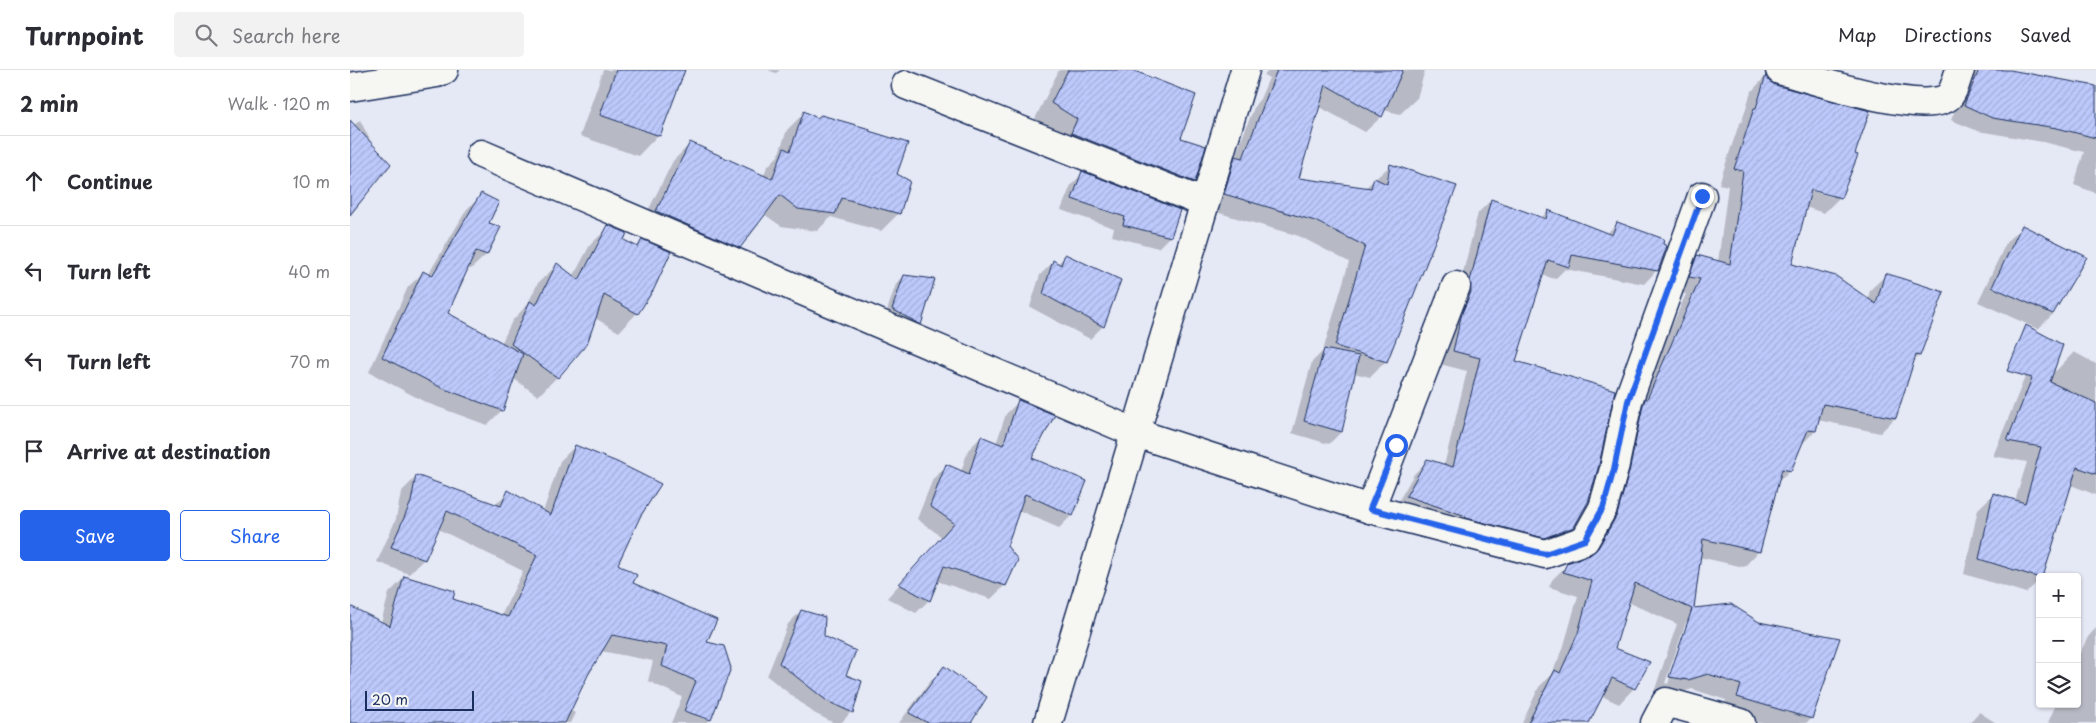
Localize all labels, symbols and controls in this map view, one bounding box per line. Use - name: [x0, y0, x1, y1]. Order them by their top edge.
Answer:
- search box: [174, 12, 524, 57]
- text: Turnpoint: [25, 17, 144, 53]
- icon: search: [192, 21, 220, 49]
- text: Search here: [232, 21, 341, 49]
- text: Map: [1838, 21, 1876, 48]
- text: Directions: [1904, 21, 1992, 48]
- text: Saved: [2020, 21, 2071, 48]
- text: 2 min: [20, 87, 79, 119]
- text: Walk · 120 m: [228, 91, 330, 115]
- icon: ahead: [20, 167, 48, 195]
- text: Continue: [67, 167, 153, 195]
- text: 10 m: [293, 169, 330, 193]
- route end: [1691, 185, 1714, 208]
- icon: left: [20, 257, 48, 285]
- text: Turn left: [67, 257, 151, 285]
- text: 40 m: [288, 259, 330, 283]
- icon: left: [20, 347, 48, 375]
- text: Turn left: [67, 347, 151, 375]
- text: 70 m: [290, 349, 330, 373]
- route start: [1385, 434, 1408, 457]
- icon: arrive: [20, 437, 48, 465]
- text: Arrive at destination: [67, 437, 271, 465]
- button: Save: [20, 510, 170, 561]
- button: Share: [180, 510, 330, 561]
- map controls: [2036, 573, 2081, 708]
- button: +: [2036, 573, 2081, 618]
- button: −: [2036, 618, 2081, 663]
- button: layers: [2036, 663, 2081, 708]
- scale bar: [365, 688, 474, 711]
- text: 20 m: [372, 689, 408, 710]

